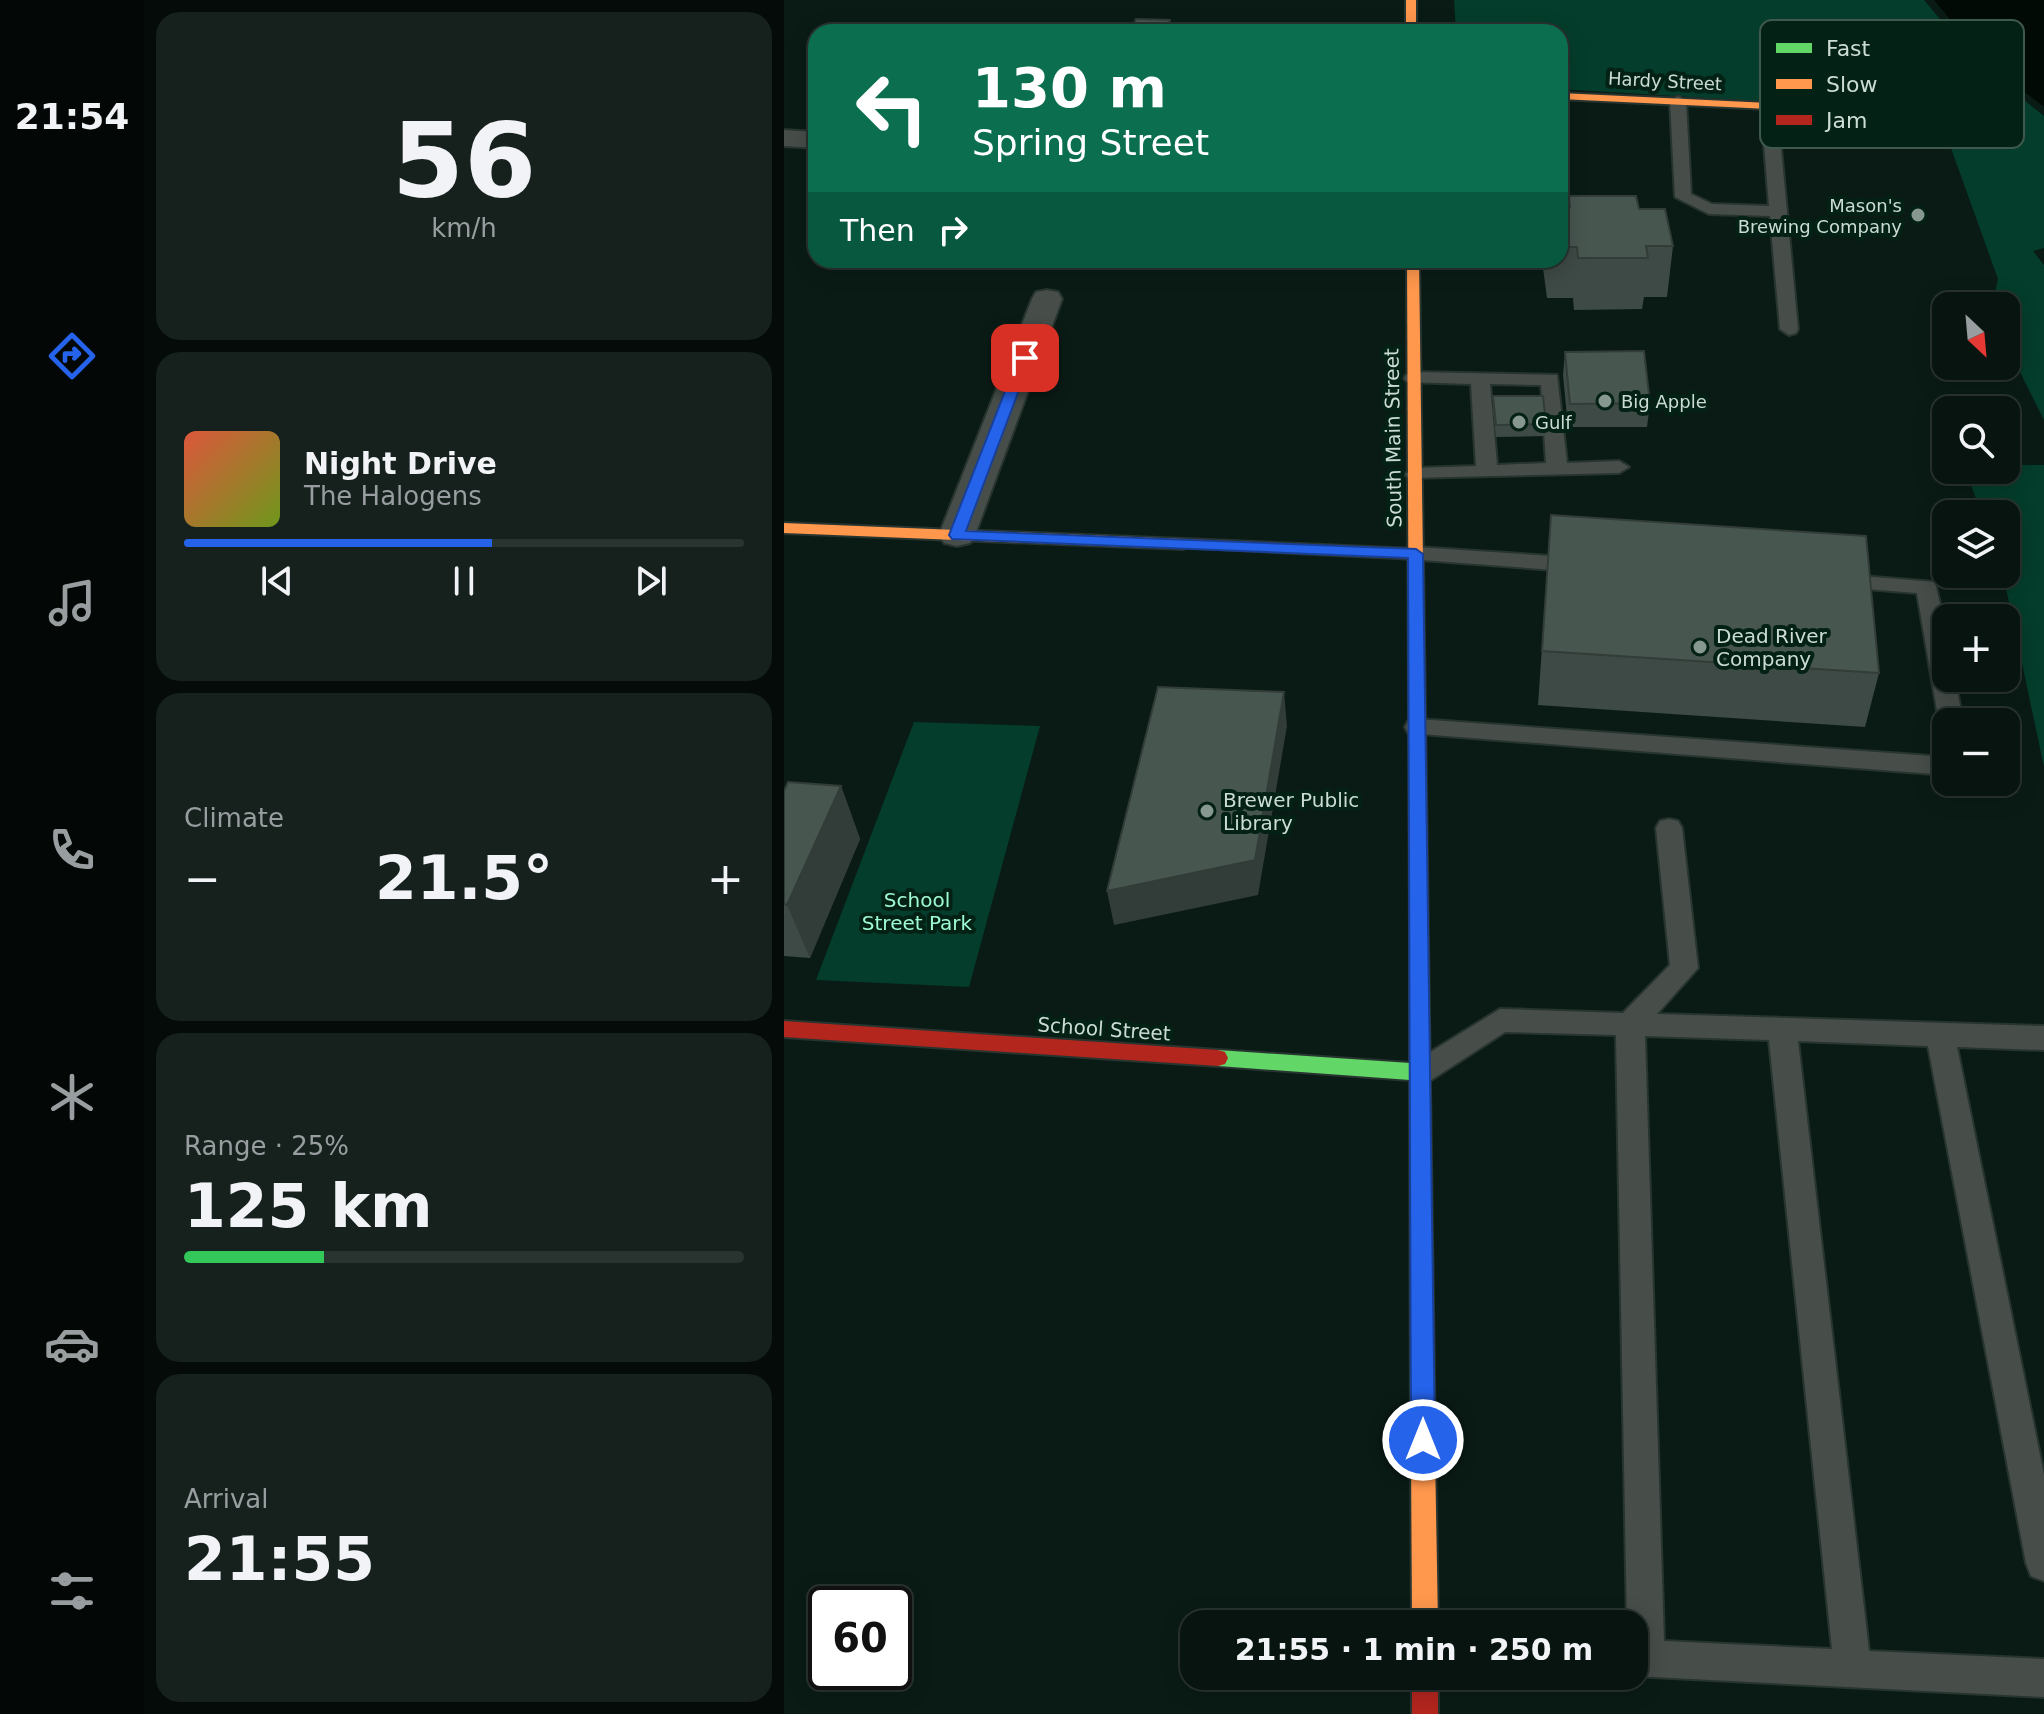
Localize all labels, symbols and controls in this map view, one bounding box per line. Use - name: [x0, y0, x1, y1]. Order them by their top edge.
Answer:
- legend: [1760, 20, 2024, 148]
- text: Fast: [1826, 36, 1871, 61]
- text: 130 m: [972, 55, 1167, 120]
- icon: left: [840, 56, 944, 160]
- street label: Hardy Street: [1607, 68, 1723, 94]
- text: Slow: [1826, 72, 1878, 97]
- text: 21:54: [15, 96, 129, 137]
- text: 56: [392, 100, 536, 222]
- text: Jam: [1824, 108, 1867, 133]
- text: Spring Street: [972, 122, 1209, 163]
- place label: Mason's Brewing Company: [1738, 195, 1902, 237]
- marker: Mason's Brewing Company: [1909, 206, 1927, 224]
- icon: right: [931, 208, 975, 252]
- text: km/h: [431, 213, 497, 243]
- text: Then: [840, 213, 915, 248]
- north arrow: [1932, 292, 2020, 380]
- map controls: [1932, 292, 2020, 796]
- pin: [991, 324, 1059, 392]
- icon: directions: [44, 328, 100, 384]
- icon: arrive: [1003, 336, 1047, 380]
- street label: South Main Street: [1379, 348, 1407, 528]
- place label: Big Apple: [1621, 391, 1707, 412]
- marker: Big Apple: [1596, 392, 1614, 410]
- button: search: [1932, 396, 2020, 484]
- place label: Gulf: [1535, 412, 1572, 433]
- marker: Gulf: [1510, 413, 1528, 431]
- text: Night Drive: [304, 446, 497, 481]
- text: The Halogens: [304, 481, 482, 511]
- button: layers: [1932, 500, 2020, 588]
- icon: previous: [255, 559, 299, 603]
- icon: pause: [442, 559, 486, 603]
- icon: next: [629, 559, 673, 603]
- icon: music: [44, 575, 100, 631]
- button: +: [1932, 604, 2020, 692]
- place label: Dead River Company: [1716, 624, 1828, 671]
- marker: Dead River Company: [1691, 638, 1709, 656]
- button: −: [1932, 708, 2020, 796]
- place label: Brewer Public Library: [1223, 788, 1359, 835]
- marker: Brewer Public Library: [1198, 802, 1216, 820]
- text: Climate: [184, 803, 284, 833]
- icon: phone: [44, 822, 100, 878]
- text: 21.5°: [375, 843, 553, 913]
- text: −: [184, 853, 221, 904]
- text: +: [707, 853, 744, 904]
- park label: School Street Park: [862, 888, 973, 935]
- street label: School Street: [1037, 1012, 1172, 1046]
- icon: climate: [44, 1069, 100, 1125]
- text: Range · 25%: [184, 1131, 349, 1161]
- text: 125 km: [184, 1171, 433, 1241]
- icon: car: [44, 1316, 100, 1372]
- position arrow: [1381, 1398, 1465, 1482]
- text: Arrival: [184, 1484, 268, 1514]
- text: 21:55: [184, 1524, 375, 1594]
- icon: filters: [44, 1563, 100, 1619]
- speed limit sign: 60: [808, 1586, 912, 1690]
- text: 21:55 · 1 min · 250 m: [1235, 1632, 1593, 1667]

